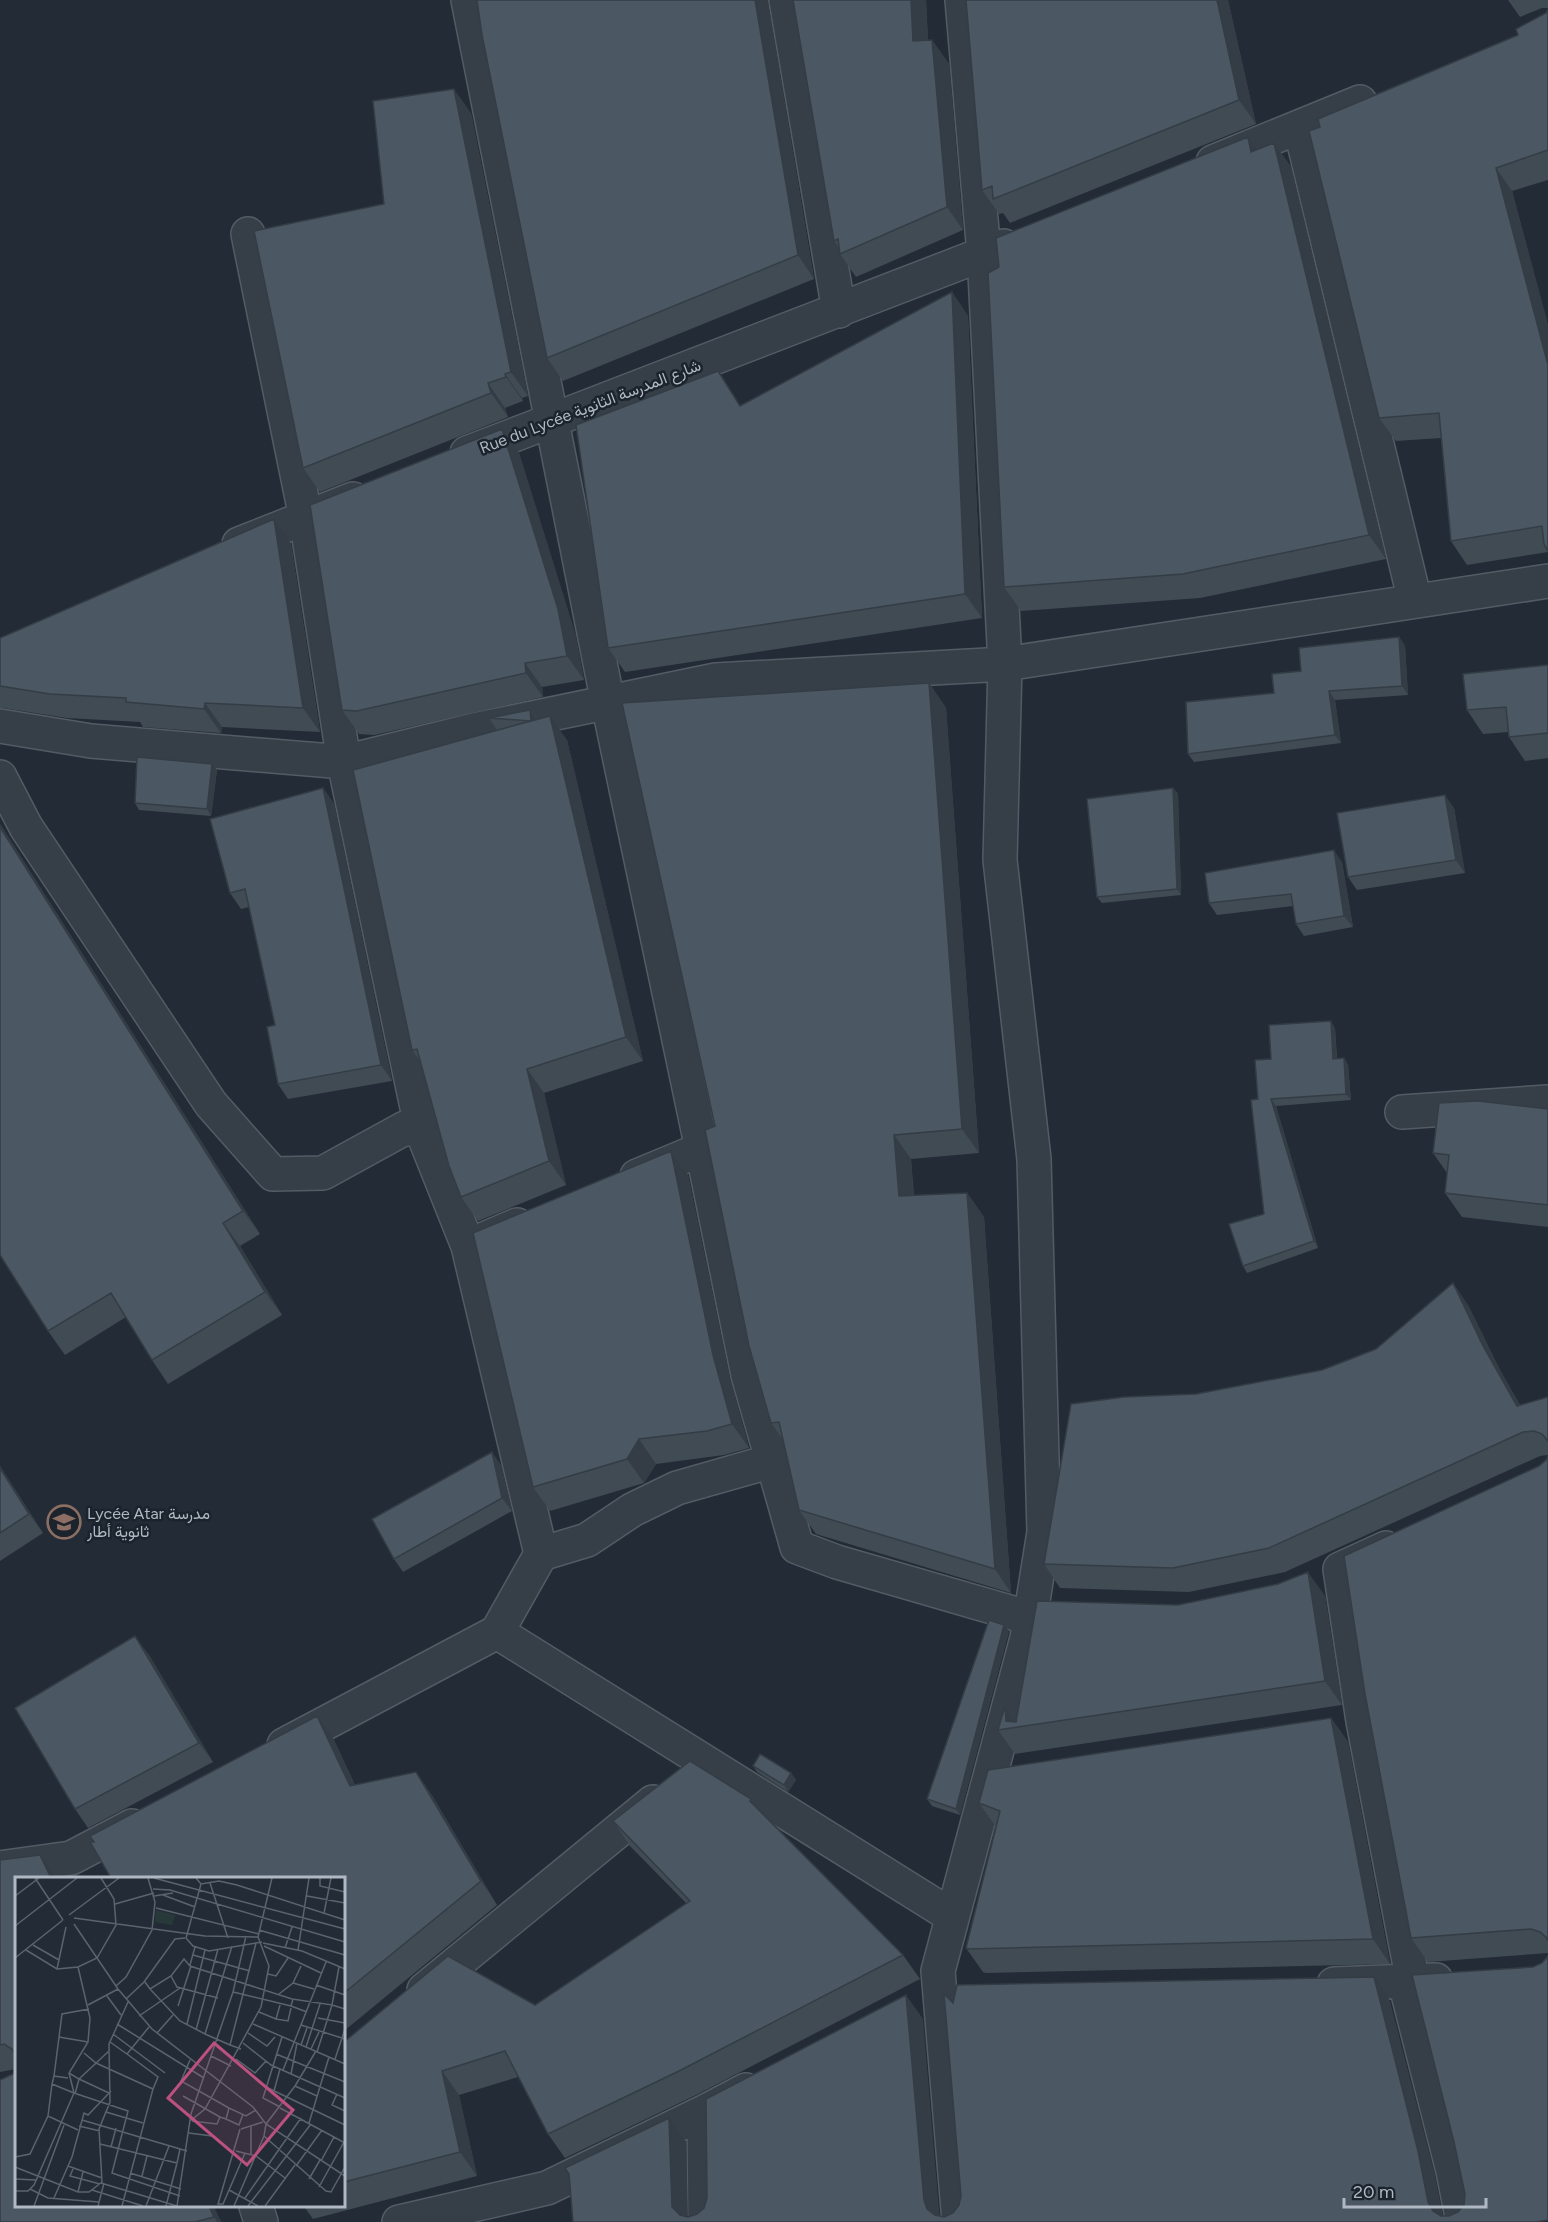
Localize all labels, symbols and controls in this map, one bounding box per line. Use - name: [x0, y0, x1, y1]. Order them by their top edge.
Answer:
- street label: Rue du Lycée شارع المدرسة الثانوية: [477, 355, 704, 459]
- school or university icon: Lycée Atar مدرسة ثانوية أطار: [46, 1504, 82, 1540]
- place label: Lycée Atar مدرسة ثانوية أطار: [86, 1504, 210, 1542]
- inset map: [15, 1877, 345, 2207]
- scale bar: [1344, 2171, 1486, 2209]
- text: 20 m: [1353, 2181, 1394, 2203]

